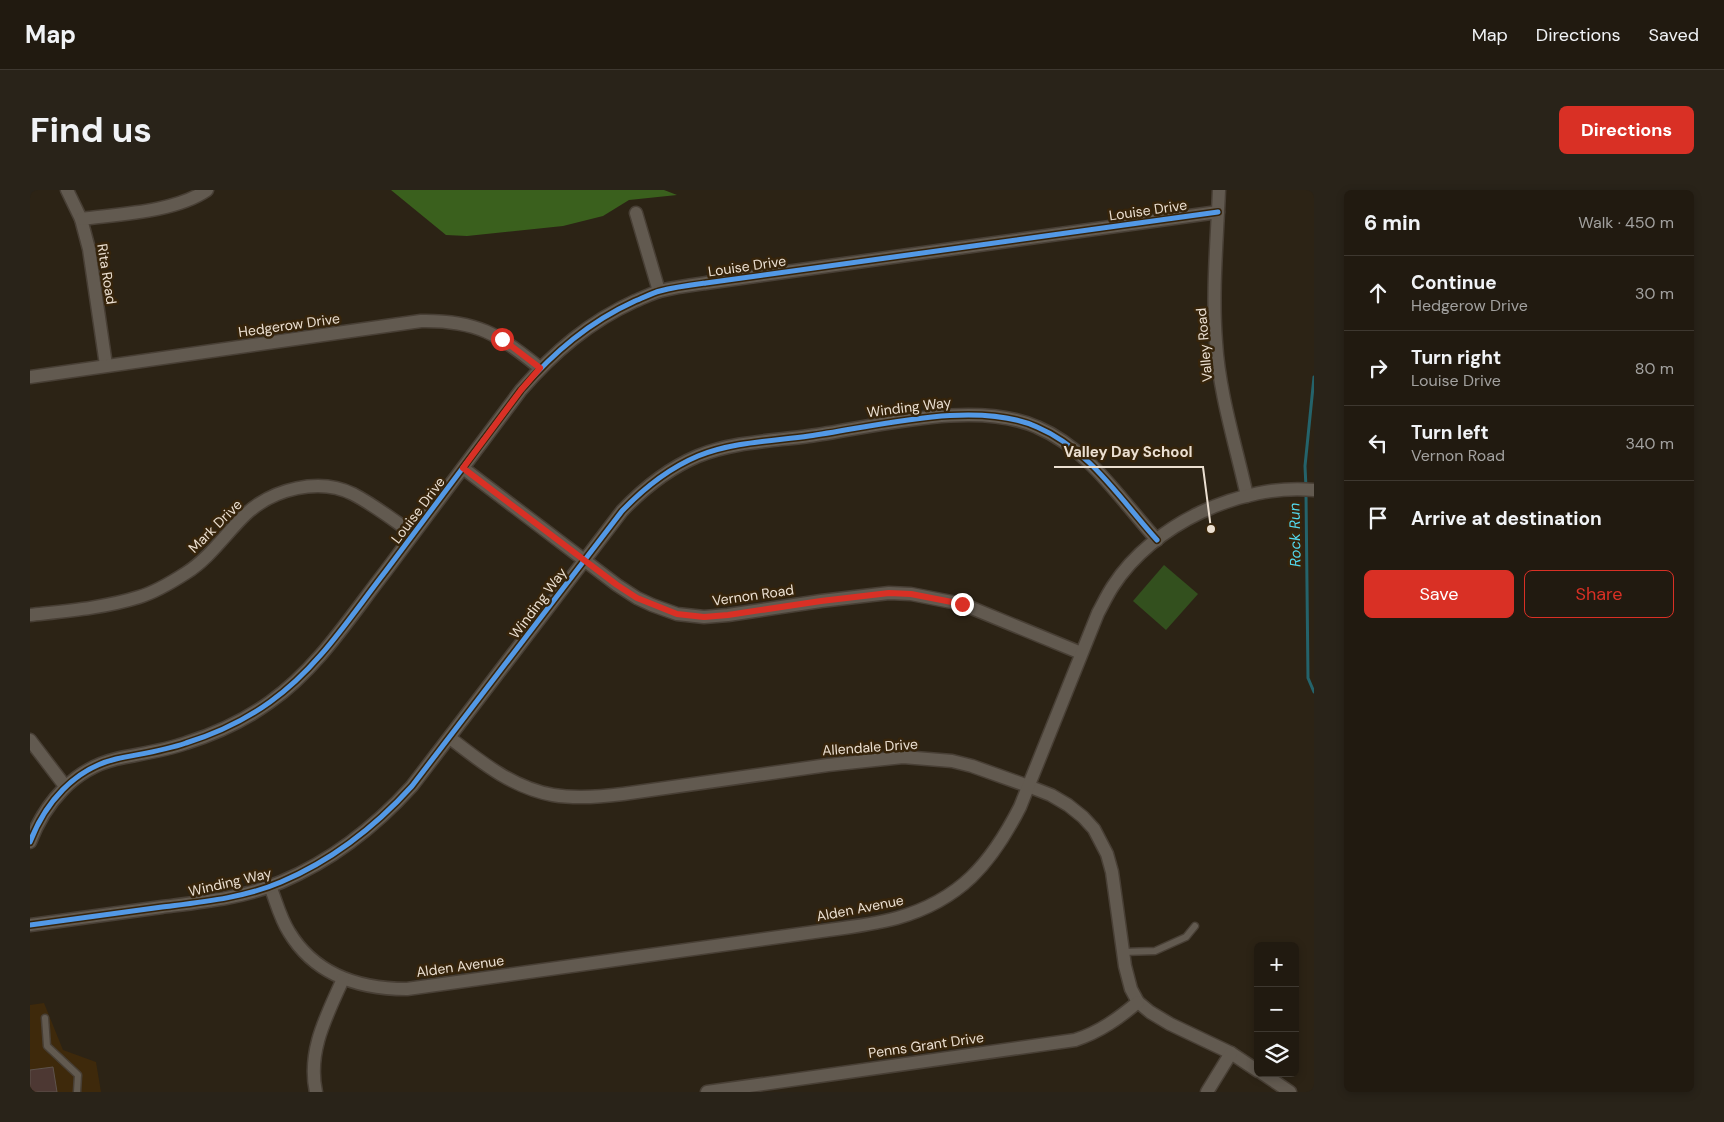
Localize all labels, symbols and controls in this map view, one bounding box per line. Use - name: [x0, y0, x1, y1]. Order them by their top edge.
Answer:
- text: Map: [25, 19, 76, 50]
- text: Map: [1472, 23, 1508, 47]
- text: Directions: [1536, 23, 1621, 47]
- text: Saved: [1649, 23, 1699, 47]
- button: Directions: [1559, 106, 1694, 154]
- text: Find us: [30, 107, 152, 153]
- street label: Louise Drive: [1108, 196, 1188, 224]
- text: 6 min: [1364, 209, 1421, 237]
- text: Walk · 450 m: [1578, 212, 1674, 233]
- street label: Rita Road: [93, 242, 121, 306]
- street label: Louise Drive: [707, 252, 787, 280]
- text: Continue: [1411, 270, 1497, 295]
- icon: ahead: [1364, 279, 1392, 307]
- text: 30 m: [1635, 283, 1674, 304]
- text: Hedgerow Drive: [1411, 295, 1528, 316]
- street label: Valley Road: [1192, 307, 1216, 383]
- street label: Hedgerow Drive: [237, 309, 341, 341]
- route start: [491, 328, 514, 351]
- text: Turn right: [1411, 345, 1501, 370]
- icon: right: [1364, 354, 1392, 382]
- text: 80 m: [1635, 358, 1674, 379]
- text: Louise Drive: [1411, 370, 1501, 391]
- street label: Winding Way: [866, 393, 952, 421]
- text: Turn left: [1411, 420, 1489, 445]
- icon: left: [1364, 429, 1392, 457]
- text: 340 m: [1625, 433, 1674, 454]
- callout: Valley Day School: [1054, 437, 1203, 467]
- text: Valley Day School: [1063, 442, 1193, 462]
- text: Vernon Road: [1411, 445, 1505, 466]
- street label: Louise Drive: [387, 473, 449, 547]
- street label: Mark Drive: [184, 495, 246, 557]
- water label: Rock Run: [1284, 502, 1306, 567]
- icon: arrive: [1364, 504, 1392, 532]
- text: Arrive at destination: [1411, 506, 1602, 531]
- street label: Winding Way: [505, 564, 571, 642]
- button: Save: [1364, 570, 1514, 618]
- button: Share: [1524, 570, 1674, 618]
- street label: Vernon Road: [711, 580, 795, 610]
- route end: [951, 593, 974, 616]
- street label: Allendale Drive: [822, 735, 918, 759]
- street label: Winding Way: [187, 864, 274, 900]
- street label: Alden Avenue: [815, 891, 905, 925]
- map controls: [1254, 942, 1299, 1077]
- button: +: [1254, 942, 1299, 987]
- street label: Alden Avenue: [415, 951, 505, 981]
- button: −: [1254, 987, 1299, 1032]
- street label: Penns Grant Drive: [867, 1028, 985, 1062]
- button: layers: [1254, 1032, 1299, 1077]

